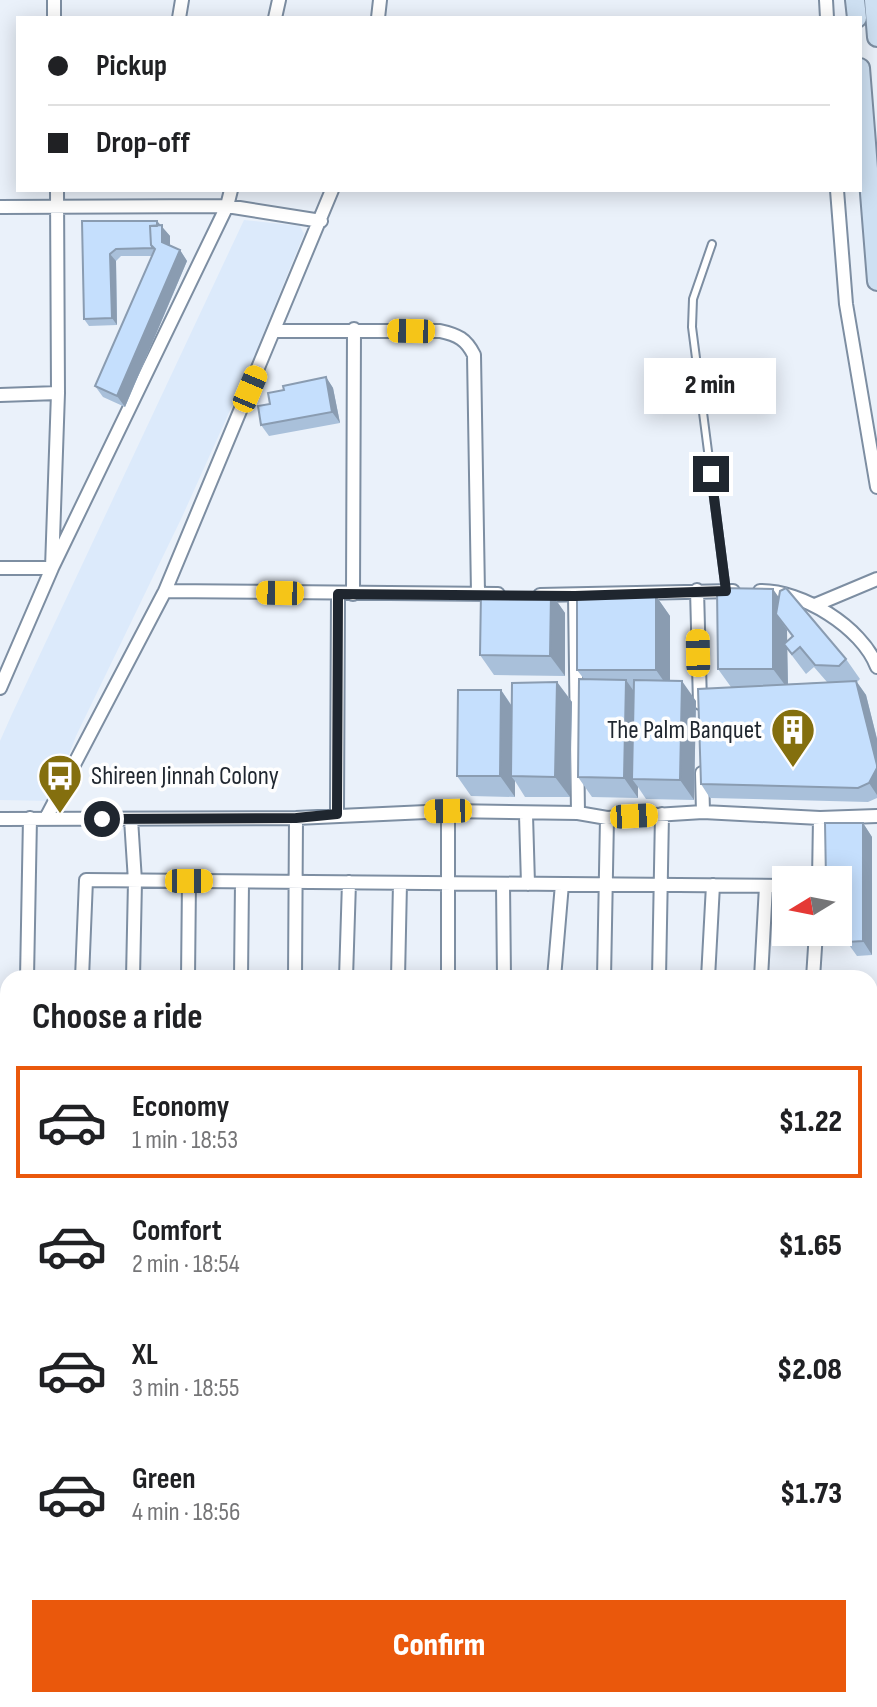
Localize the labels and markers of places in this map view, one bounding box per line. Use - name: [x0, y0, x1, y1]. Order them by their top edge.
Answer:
- building icon: The Palm Banquet: [769, 706, 817, 769]
- place label: The Palm Banquet: [607, 715, 762, 746]
- bus stop icon: Shireen Jinnah Colony: [36, 752, 84, 815]
- place label: Shireen Jinnah Colony: [91, 761, 279, 792]

